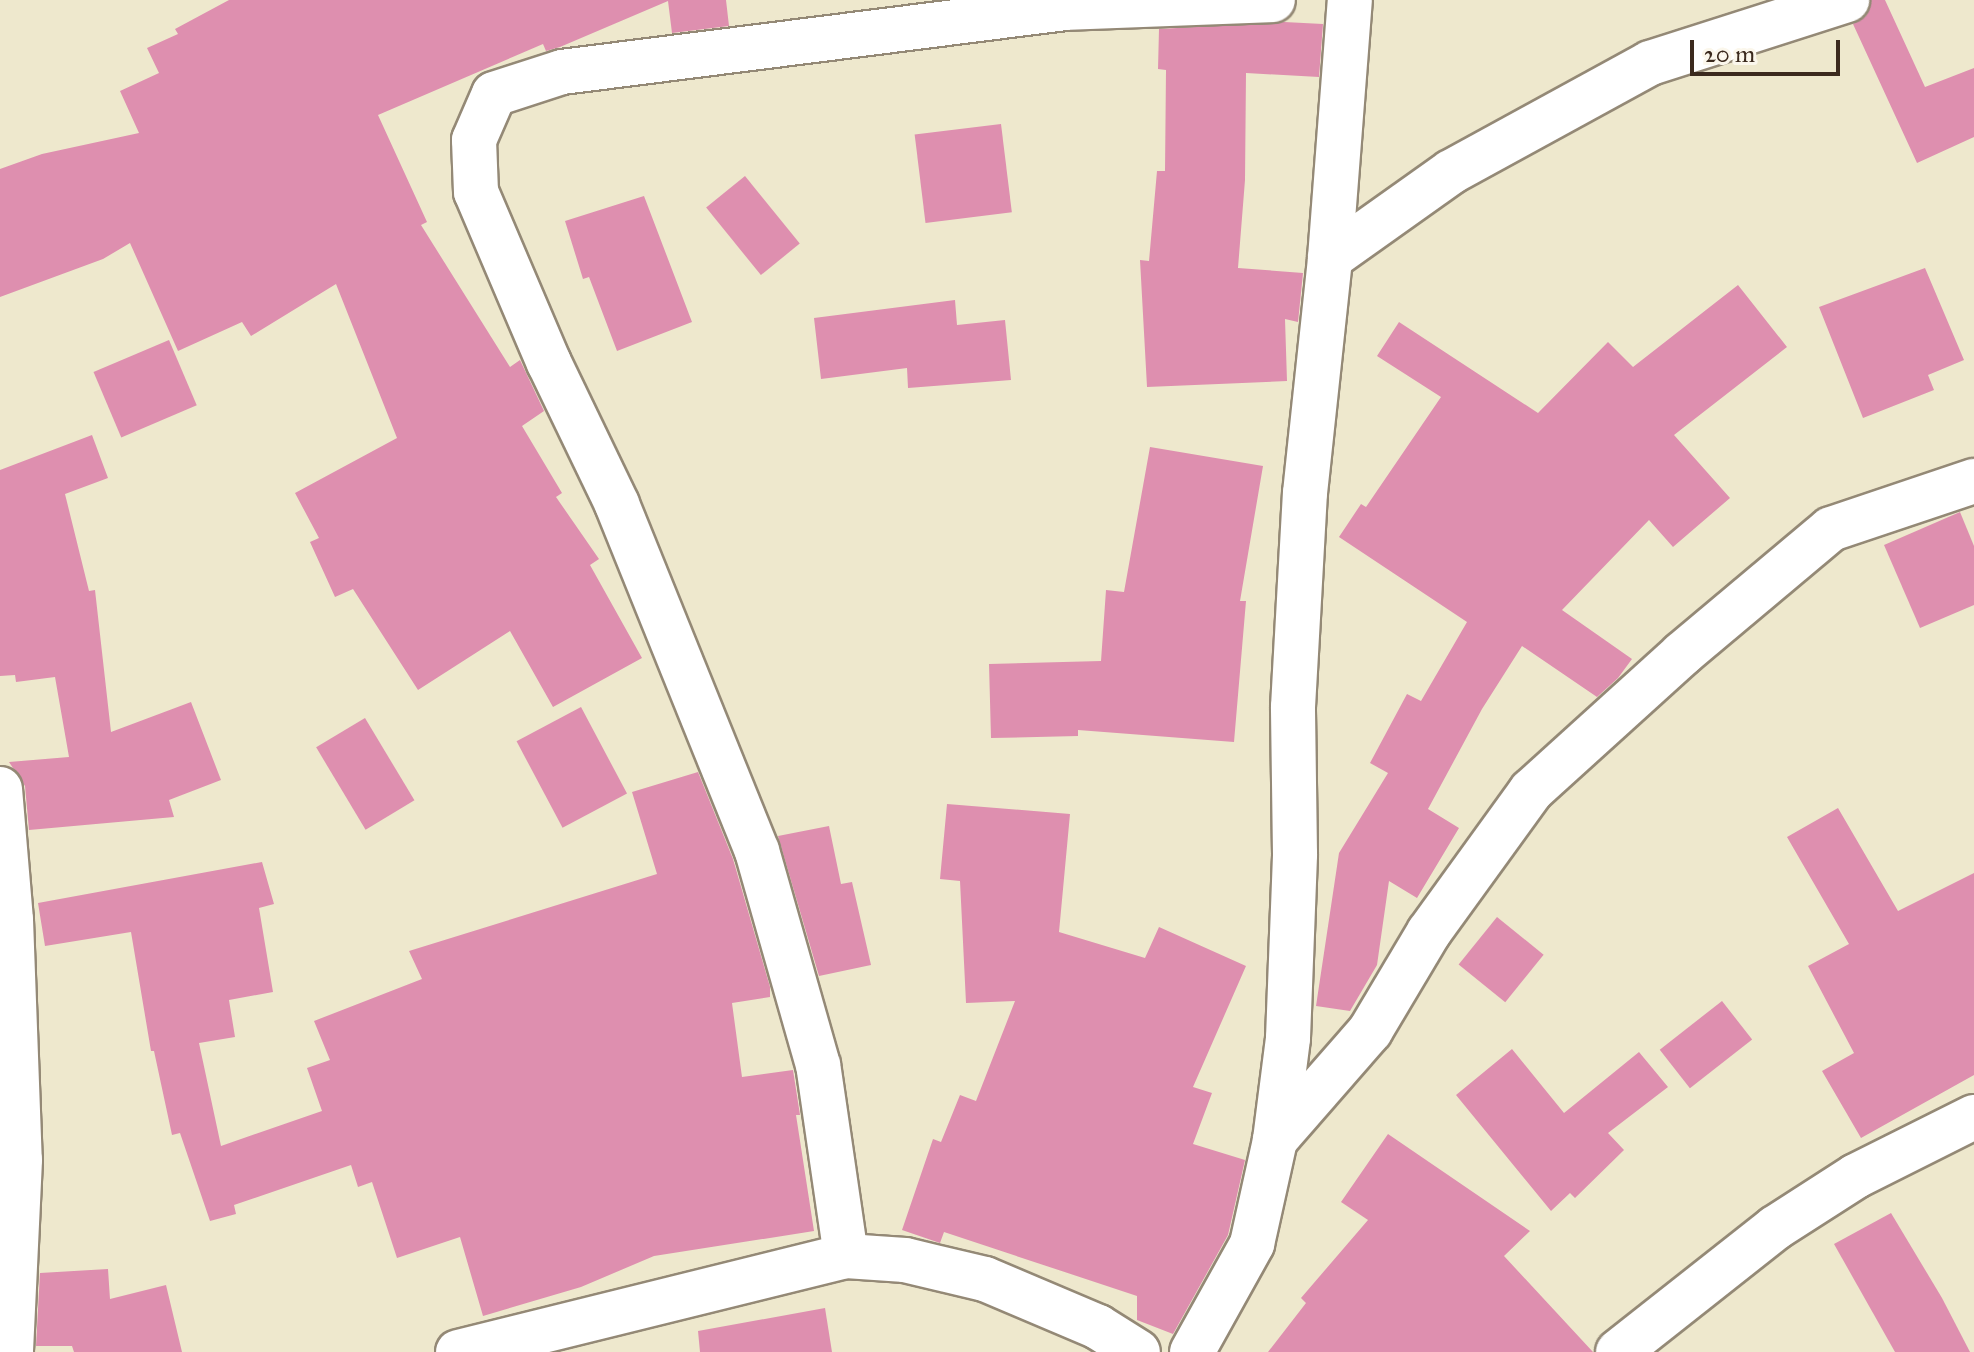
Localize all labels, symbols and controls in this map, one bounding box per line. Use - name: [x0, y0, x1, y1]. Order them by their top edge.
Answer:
- scale bar: [1694, 24, 1844, 74]
- text: 20 m: [1704, 39, 1755, 69]

